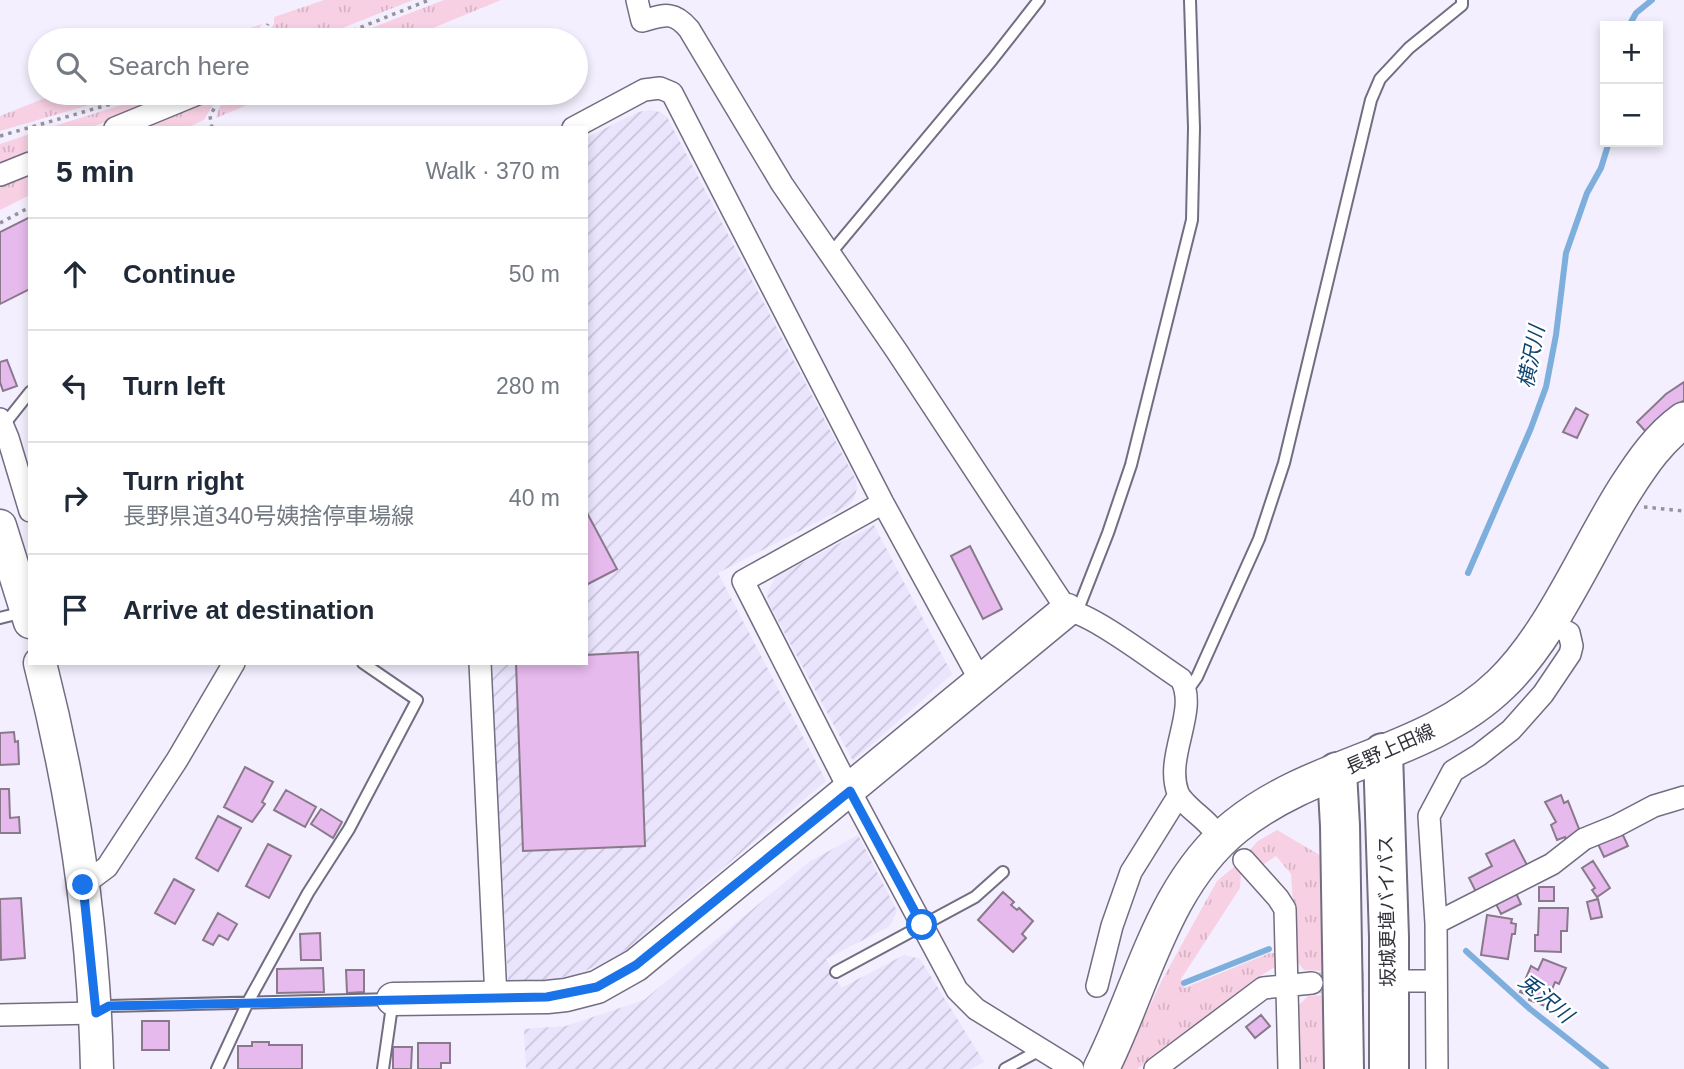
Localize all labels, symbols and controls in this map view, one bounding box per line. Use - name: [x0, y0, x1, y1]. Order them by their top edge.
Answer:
- map controls: [1600, 21, 1663, 147]
- button: +: [1600, 21, 1663, 84]
- search box: [28, 28, 588, 105]
- icon: search: [52, 48, 90, 86]
- text: Search here: [108, 51, 250, 81]
- button: −: [1600, 84, 1663, 147]
- text: 5 min: [56, 155, 134, 188]
- text: Walk · 370 m: [425, 158, 560, 184]
- icon: ahead: [56, 255, 94, 293]
- text: Continue: [123, 259, 236, 289]
- text: 50 m: [509, 261, 560, 287]
- water label: 横沢川: [1514, 322, 1549, 390]
- icon: left: [56, 367, 94, 405]
- text: Turn left: [123, 371, 225, 401]
- text: 280 m: [496, 373, 560, 399]
- text: Turn right: [123, 466, 244, 496]
- icon: right: [56, 479, 94, 517]
- text: 40 m: [509, 485, 560, 511]
- text: 長野県道340号姨捨停車場線: [123, 503, 414, 529]
- icon: arrive: [56, 591, 94, 629]
- text: Arrive at destination: [123, 595, 374, 625]
- street label: 長野上田線: [1342, 720, 1438, 778]
- street label: 坂城更埴バイパス: [1375, 835, 1399, 987]
- route end: [67, 869, 98, 900]
- route start: [906, 909, 937, 940]
- water label: 兎沢川: [1514, 969, 1579, 1028]

